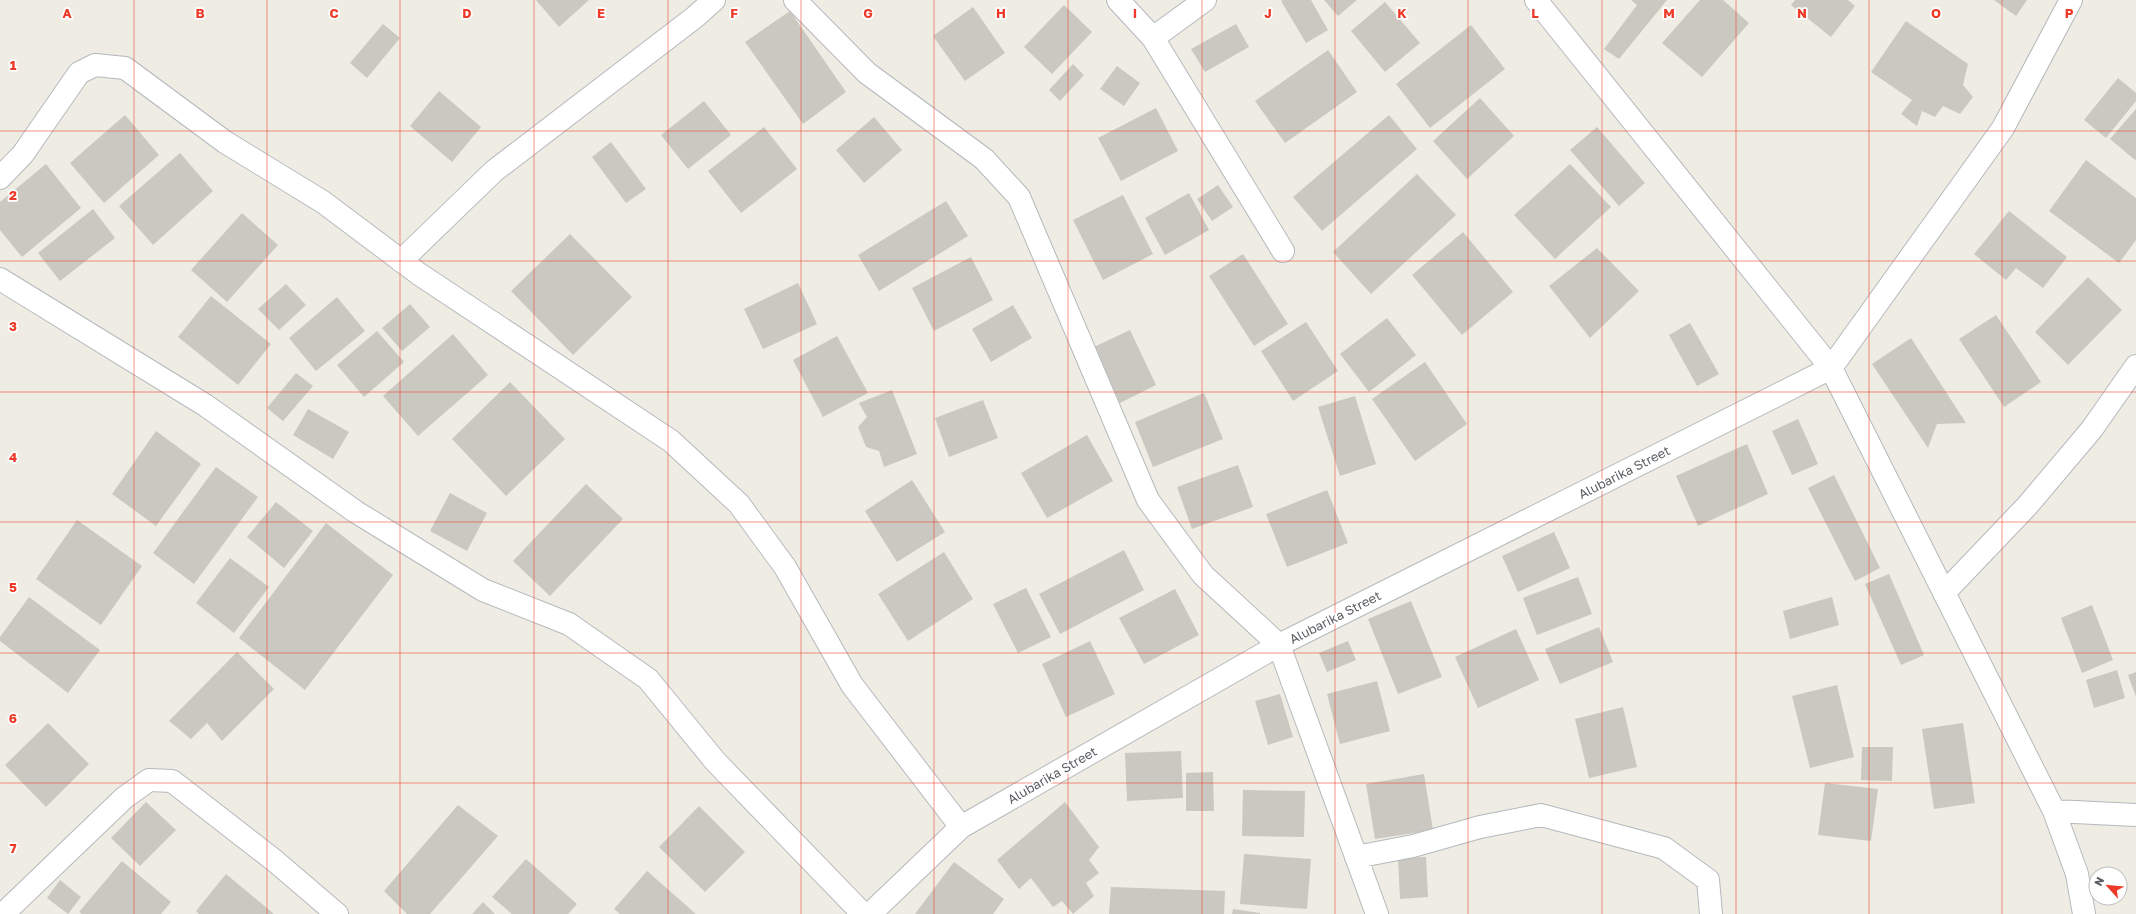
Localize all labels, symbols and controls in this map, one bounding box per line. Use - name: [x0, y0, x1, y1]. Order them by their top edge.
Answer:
- text: A: [62, 5, 72, 21]
- text: B: [195, 5, 205, 21]
- text: C: [329, 5, 339, 21]
- text: D: [462, 5, 472, 21]
- text: E: [597, 5, 605, 21]
- text: F: [730, 5, 738, 21]
- text: G: [863, 5, 873, 21]
- text: H: [996, 5, 1006, 21]
- text: I: [1133, 5, 1137, 21]
- text: J: [1264, 5, 1272, 21]
- text: K: [1397, 5, 1407, 21]
- text: L: [1531, 5, 1539, 21]
- text: M: [1663, 5, 1675, 21]
- text: N: [1797, 5, 1807, 21]
- text: O: [1931, 5, 1941, 21]
- text: P: [2065, 5, 2074, 21]
- text: 1: [10, 57, 17, 73]
- text: 2: [9, 187, 17, 203]
- text: 3: [9, 318, 17, 334]
- street label: Alubarika Street: [1576, 442, 1672, 502]
- text: 4: [9, 449, 17, 465]
- text: 5: [9, 579, 17, 595]
- street label: Alubarika Street: [1287, 587, 1383, 647]
- text: 6: [9, 710, 17, 726]
- street label: Alubarika Street: [1004, 743, 1100, 807]
- text: 7: [9, 840, 17, 856]
- north arrow: [2088, 866, 2128, 906]
- text: N: [2091, 875, 2106, 888]

